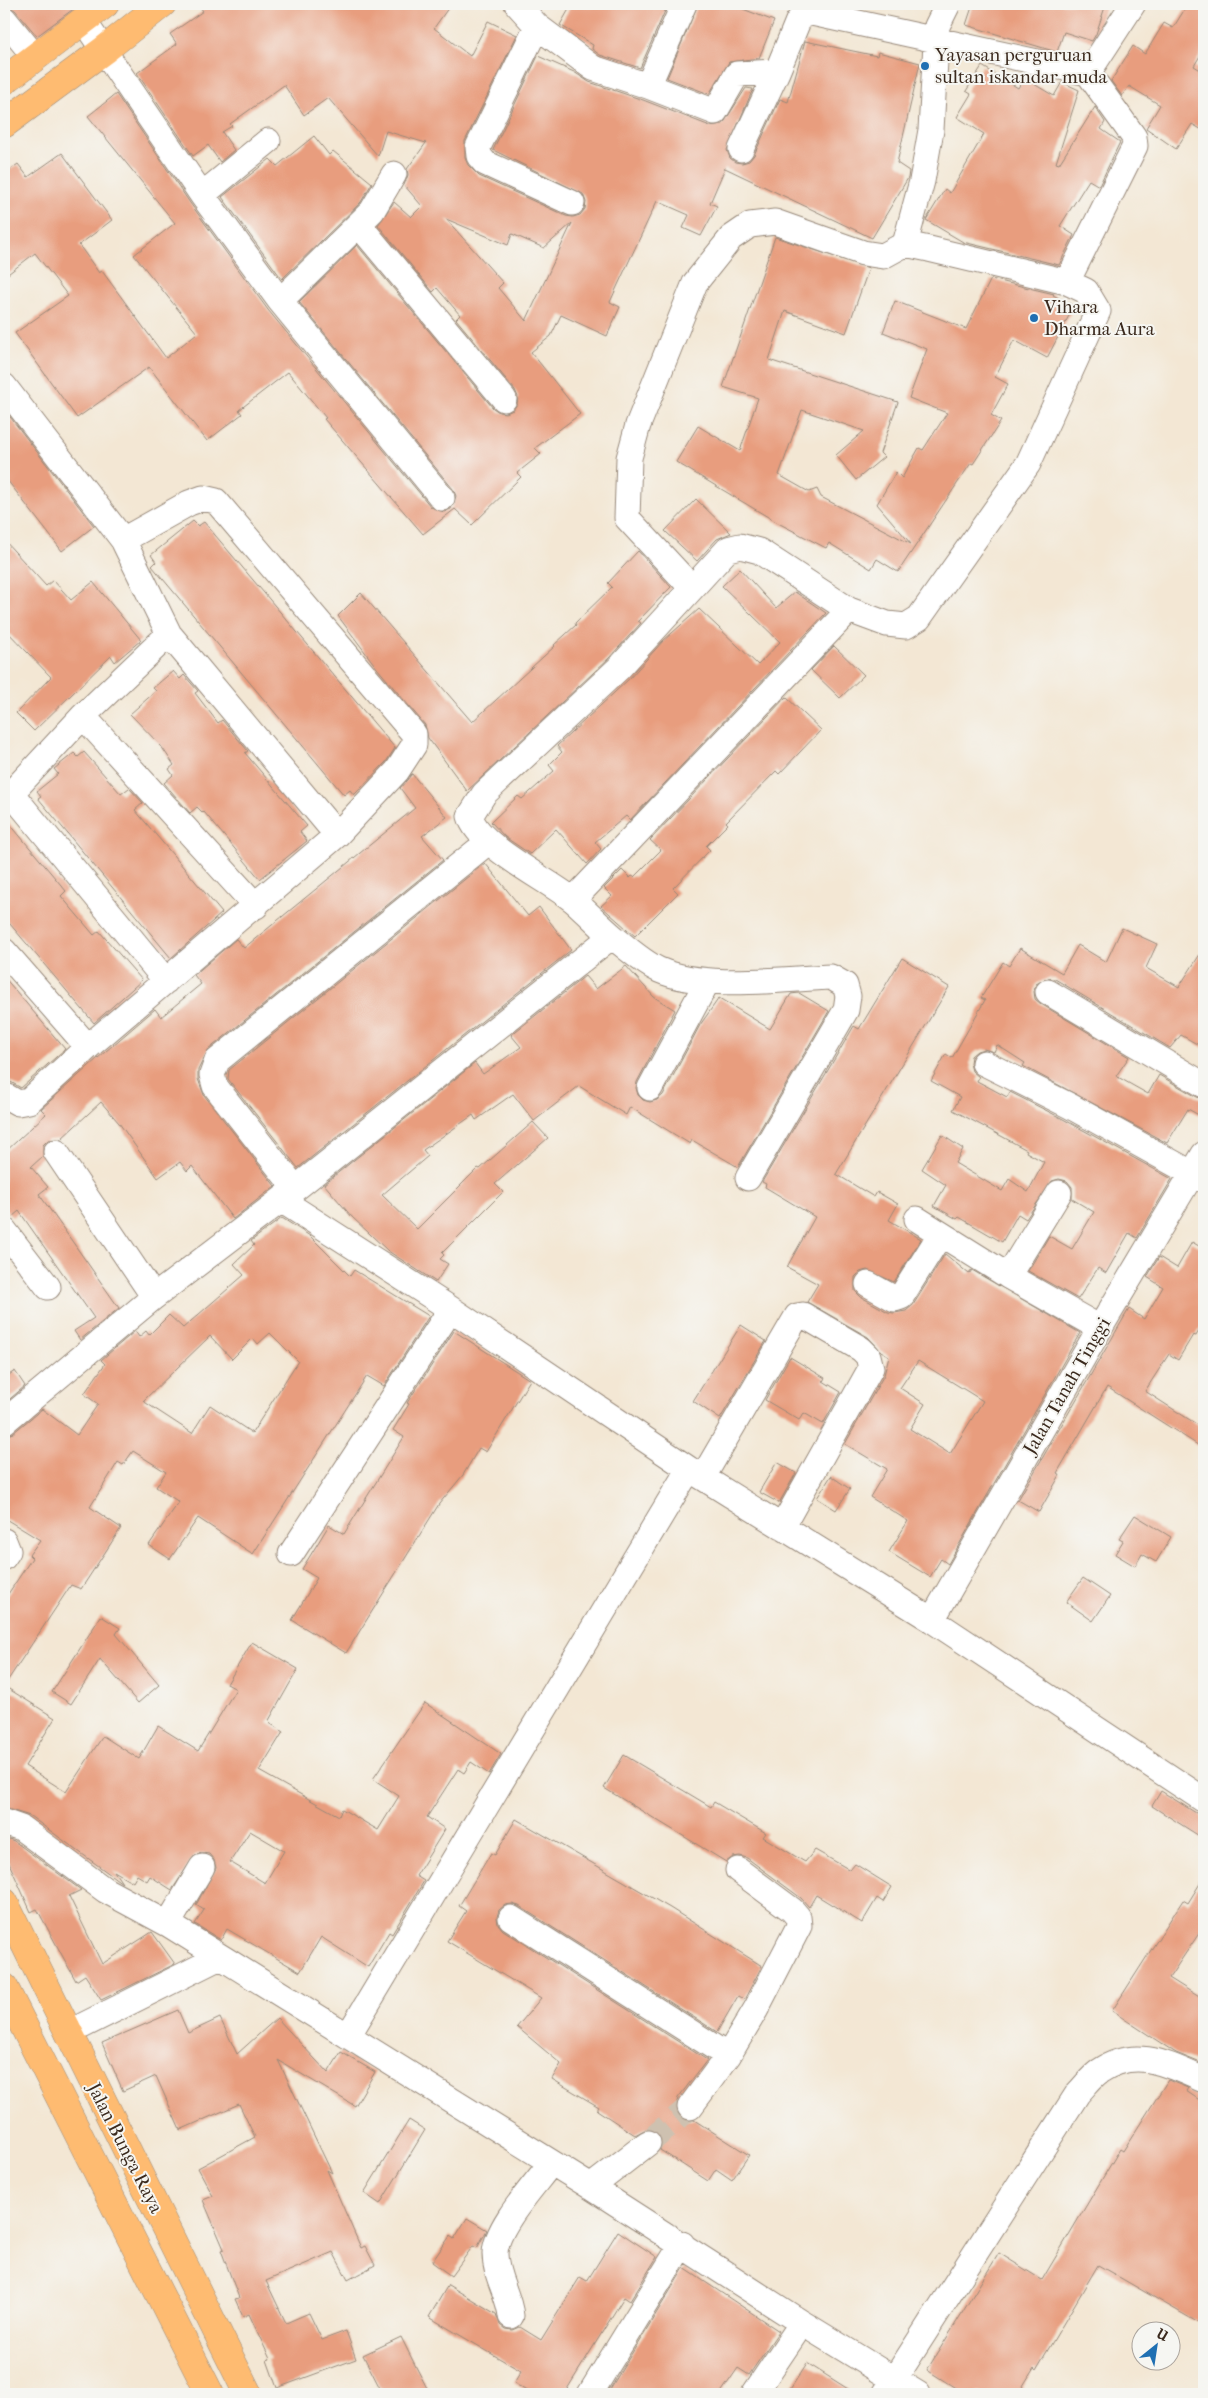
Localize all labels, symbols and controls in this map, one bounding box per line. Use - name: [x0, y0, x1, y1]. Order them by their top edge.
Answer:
- place label: Yayasan perguruan sultan iskandar muda: [934, 44, 1108, 88]
- marker: Yayasan perguruan sultan iskandar muda: [919, 60, 931, 72]
- place label: Vihara Dharma Aura: [1043, 296, 1155, 340]
- marker: Vihara Dharma Aura: [1028, 312, 1040, 324]
- street label: Jalan Tanah Tinggi: [1018, 1313, 1115, 1460]
- street label: Jalan Bunga Raya: [82, 2077, 167, 2217]
- north arrow: [1130, 2320, 1180, 2370]
- text: U: [1152, 2325, 1171, 2345]

